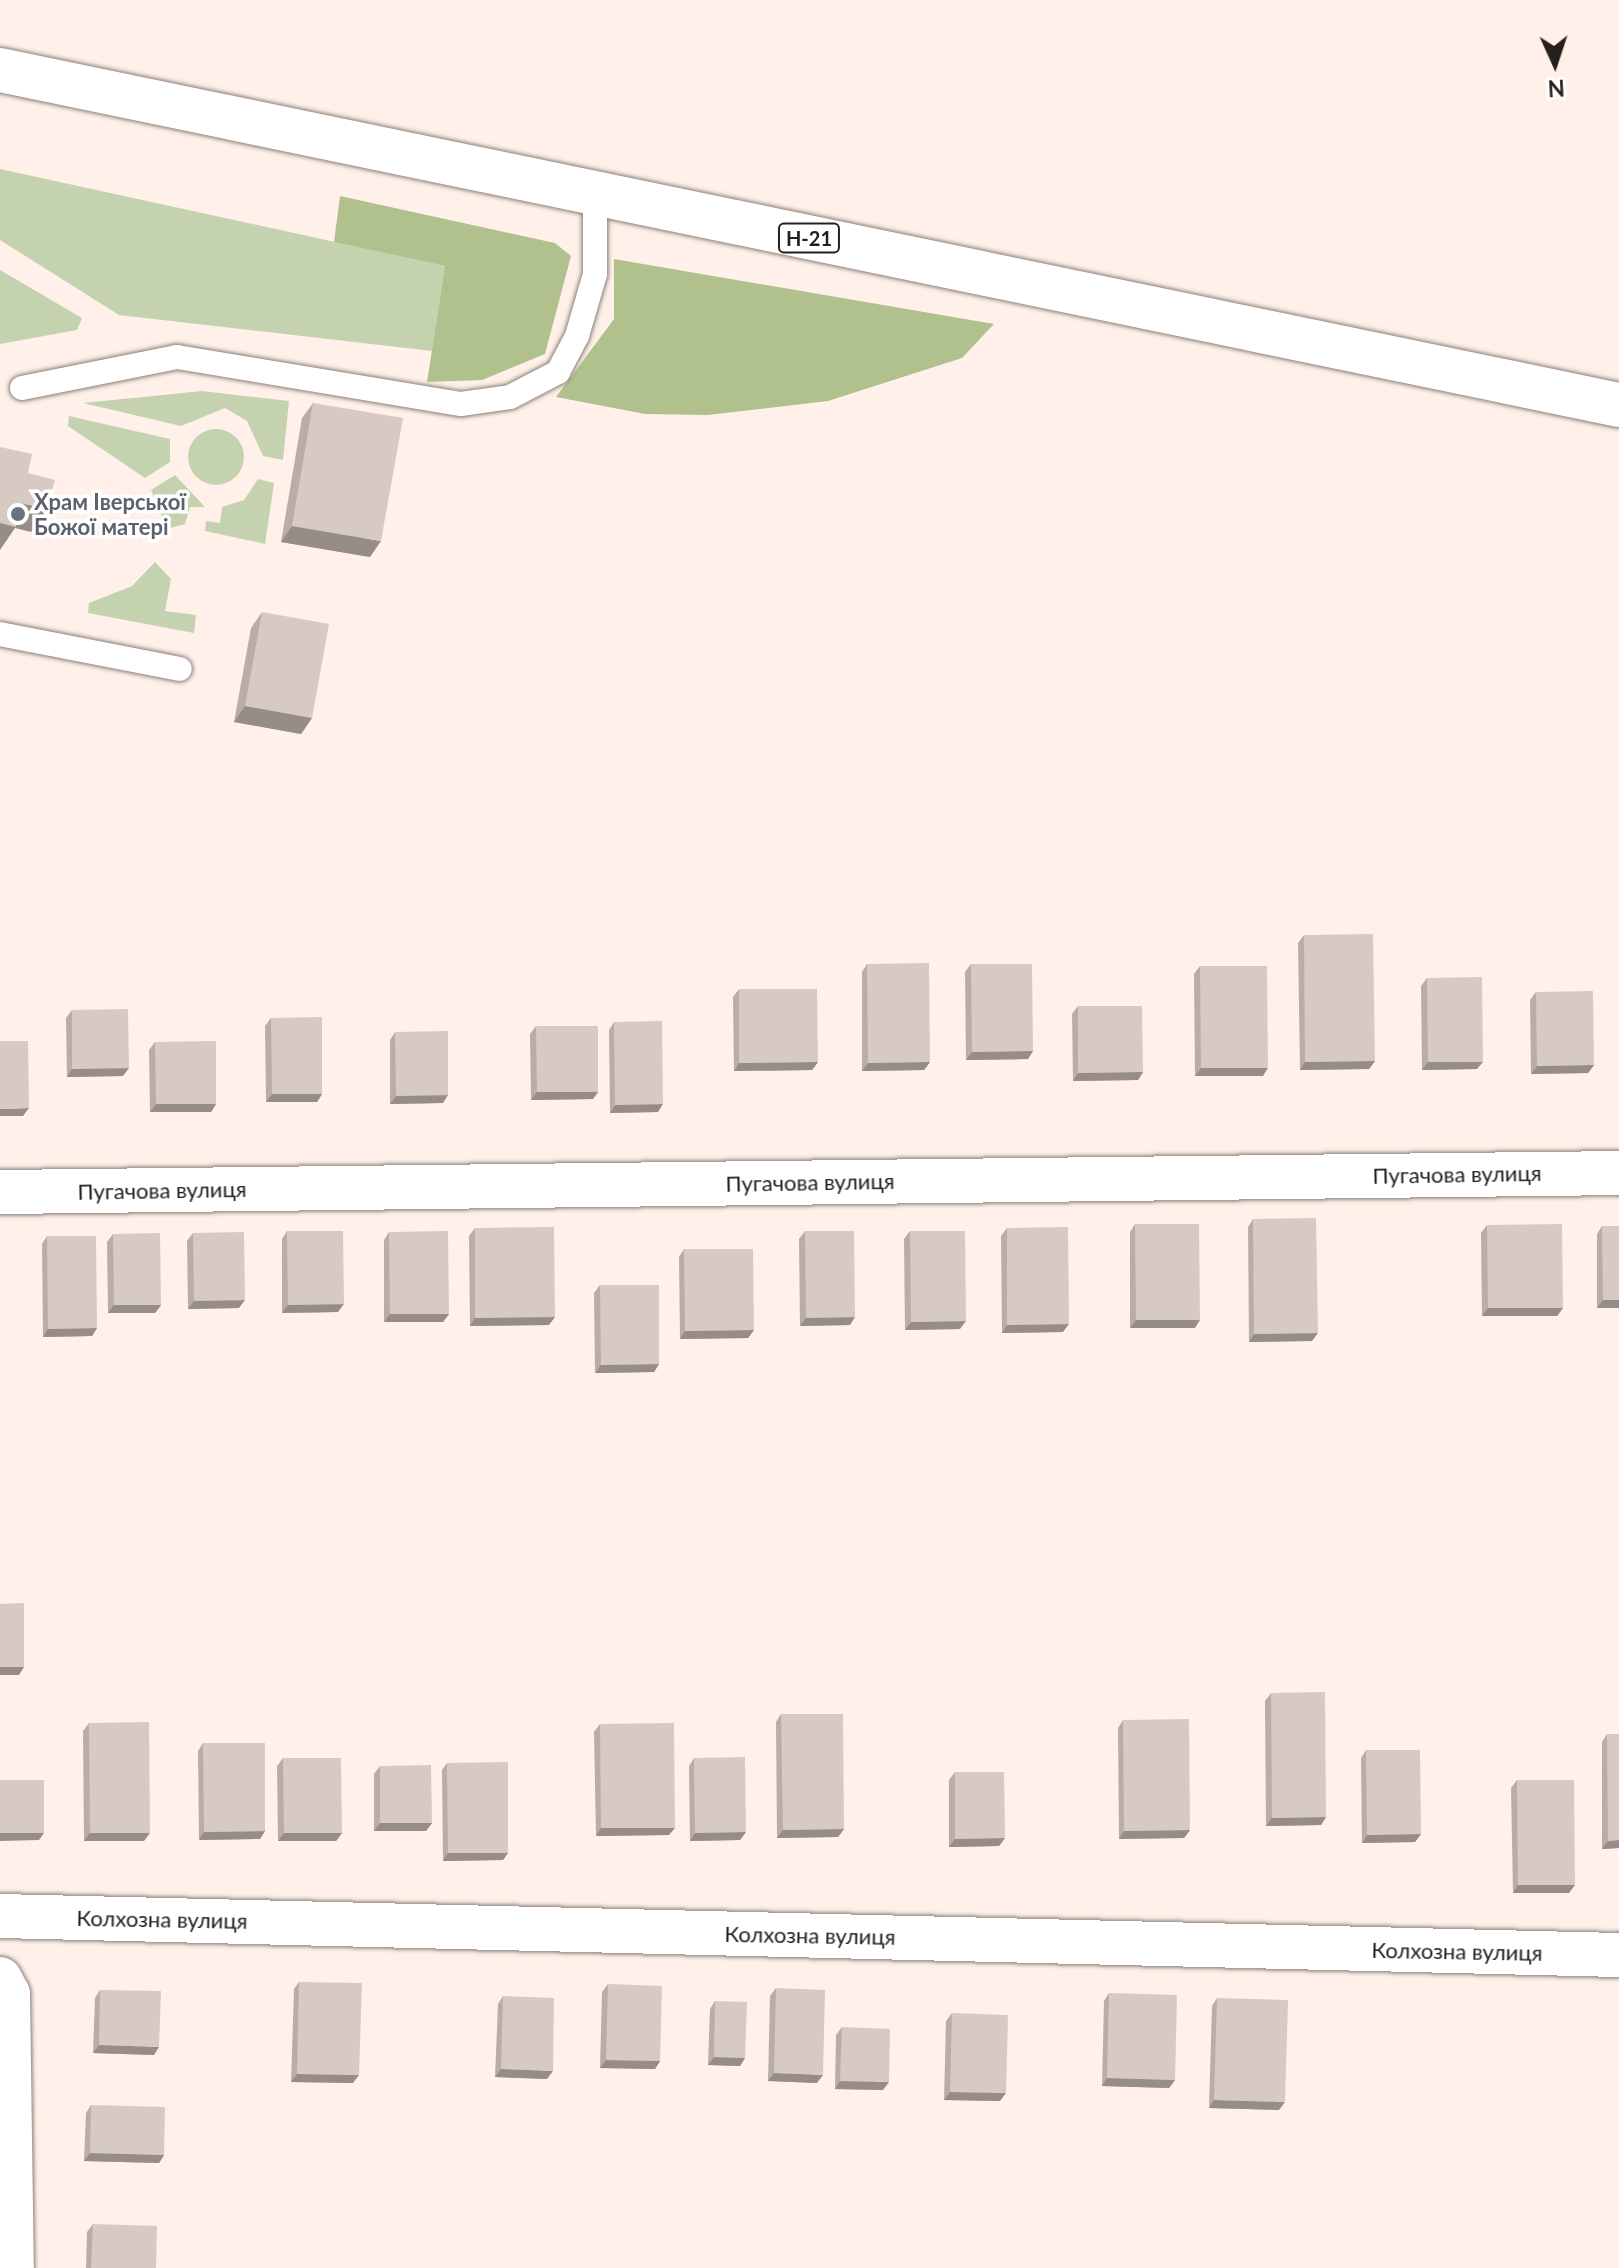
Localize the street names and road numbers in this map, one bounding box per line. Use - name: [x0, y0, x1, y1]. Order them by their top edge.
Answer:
- road number: Н-21: [777, 222, 841, 254]
- street label: Пугачова вулиця: [1372, 1159, 1542, 1189]
- street label: Пугачова вулиця: [725, 1167, 895, 1197]
- street label: Пугачова вулиця: [77, 1175, 247, 1205]
- street label: Колхозна вулиця: [76, 1904, 248, 1934]
- street label: Колхозна вулиця: [724, 1920, 896, 1950]
- street label: Колхозна вулиця: [1371, 1936, 1543, 1966]

